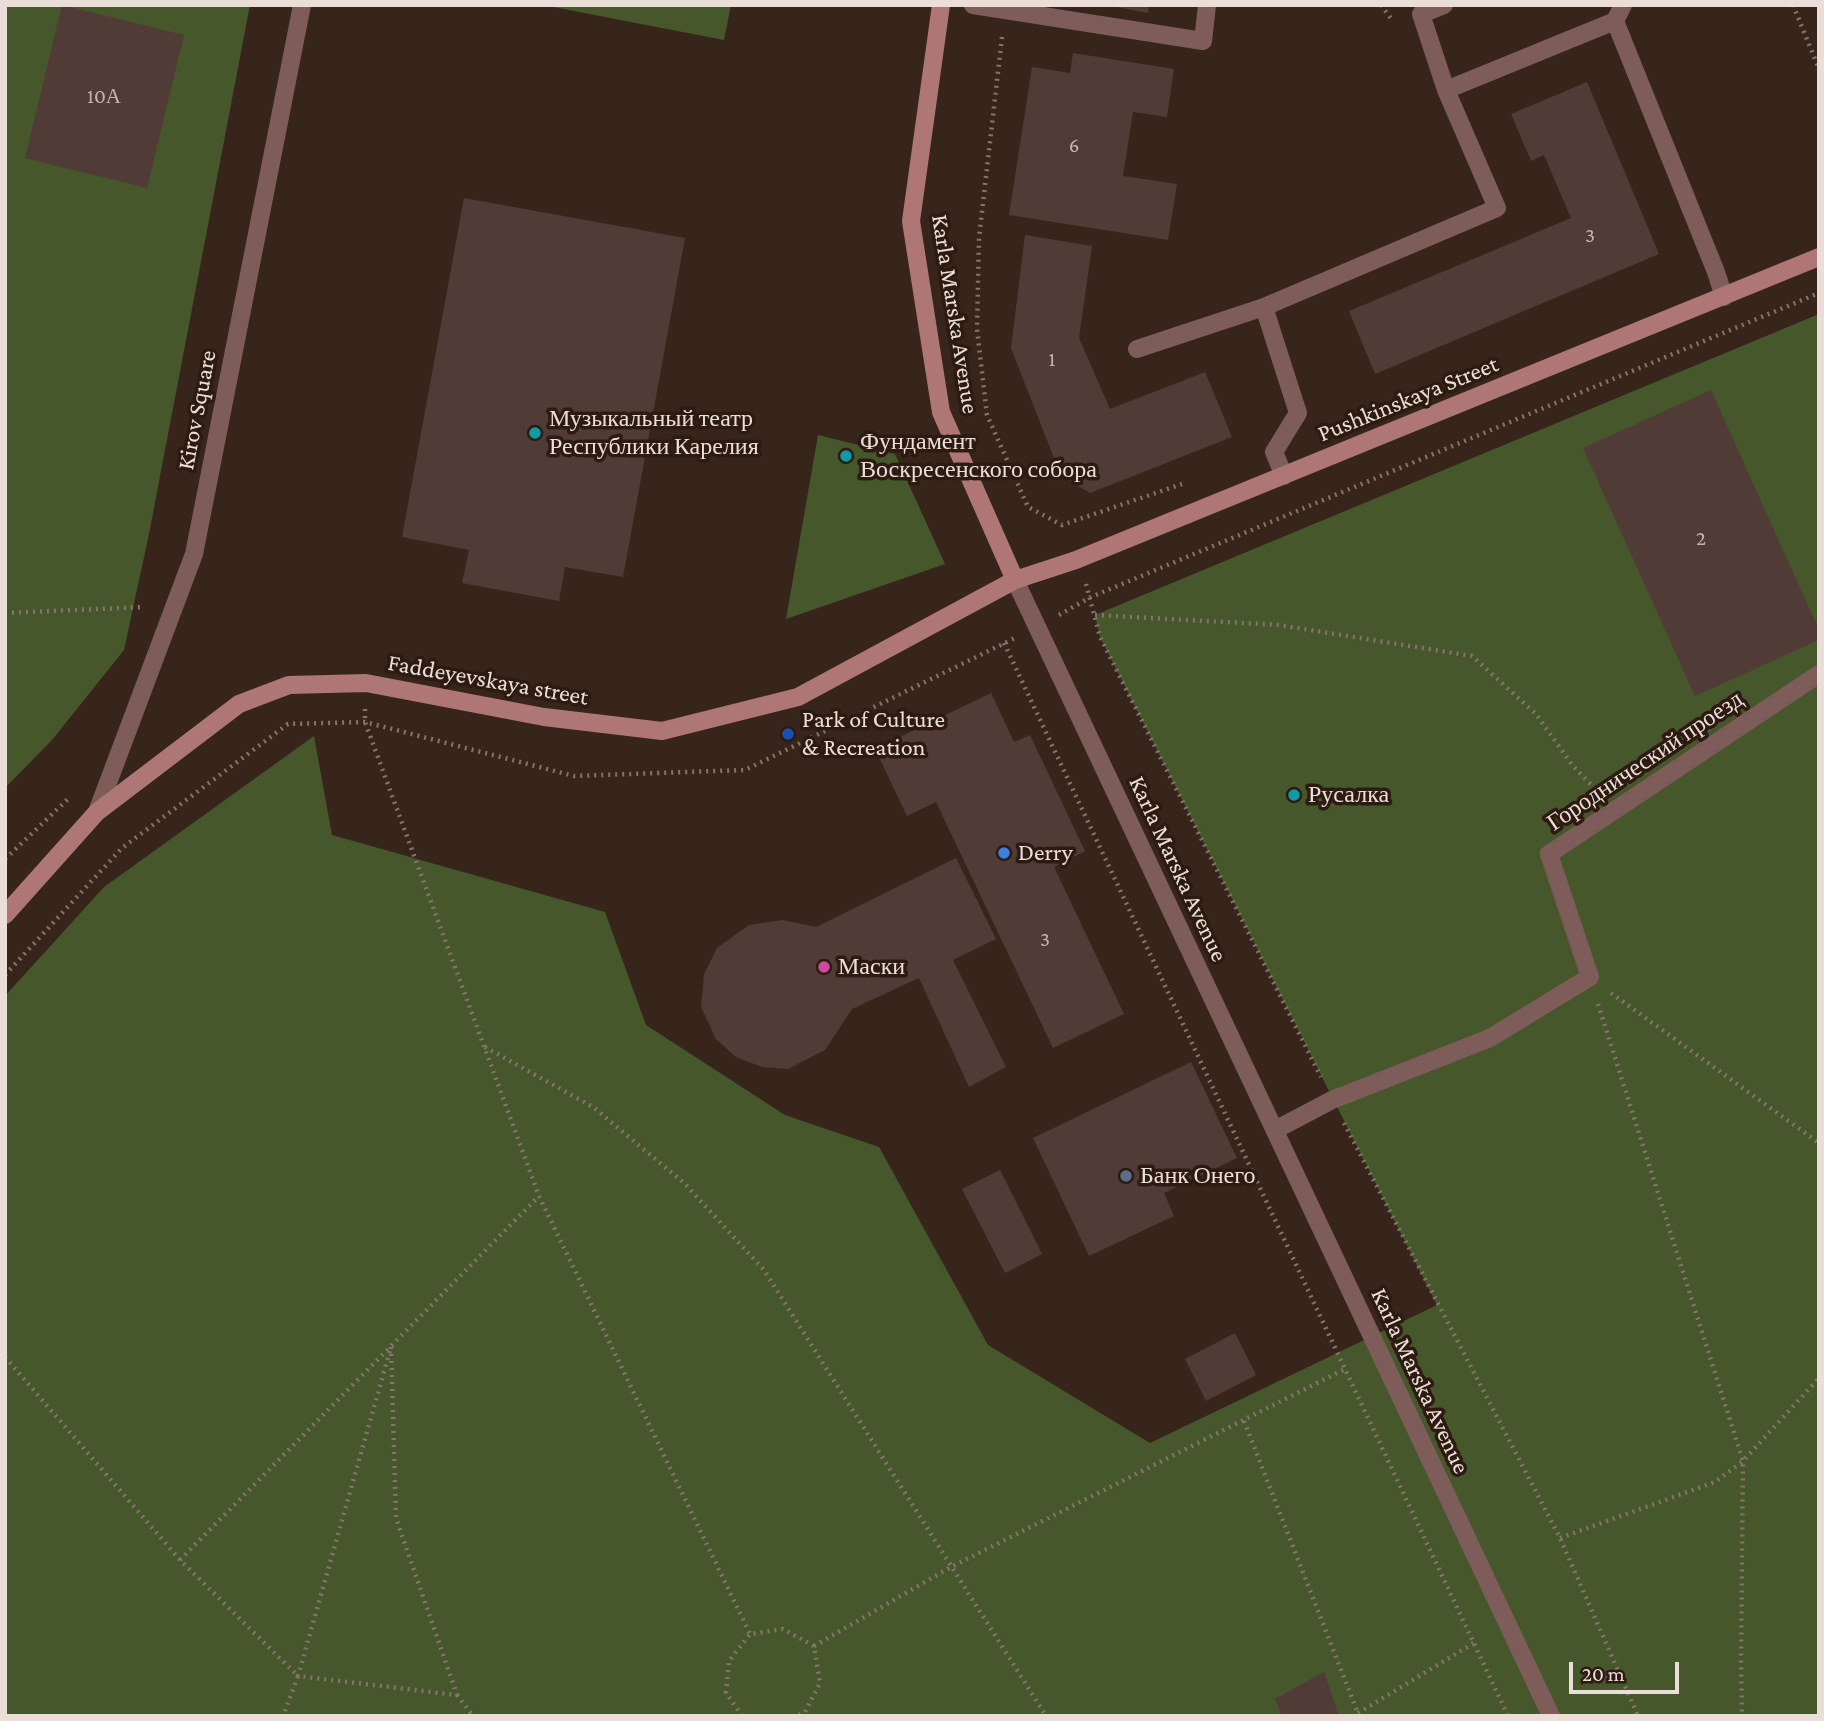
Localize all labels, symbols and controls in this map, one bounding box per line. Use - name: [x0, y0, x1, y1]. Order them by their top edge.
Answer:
- house number: 10А: [87, 84, 121, 110]
- house number: 6: [1069, 133, 1079, 159]
- street label: Karla Marska Avenue: [925, 212, 985, 416]
- house number: 3: [1585, 223, 1595, 249]
- house number: 1: [1049, 347, 1055, 373]
- street label: Kirov Square: [171, 348, 223, 472]
- street label: Pushkinskaya Street: [1313, 350, 1503, 448]
- place label: Музыкальный театр Республики Карелия: [549, 405, 759, 461]
- marker: Музыкальный театр Республики Карелия: [527, 425, 543, 441]
- place label: Фундамент Воскресенского собора: [860, 428, 1097, 484]
- marker: Фундамент Воскресенского собора: [838, 448, 854, 464]
- house number: 2: [1696, 526, 1706, 552]
- street label: Faddeyevskaya street: [385, 648, 591, 712]
- street label: Городнический проезд: [1542, 685, 1748, 837]
- place label: Park of Culture & Recreation: [802, 706, 945, 762]
- marker: Park of Culture & Recreation: [780, 726, 796, 742]
- street label: Karla Marska Avenue: [1122, 772, 1234, 966]
- place label: Русалка: [1308, 781, 1389, 809]
- marker: Русалка: [1286, 787, 1302, 803]
- place label: Derry: [1018, 839, 1073, 867]
- marker: Derry: [996, 845, 1012, 861]
- house number: 3: [1040, 927, 1050, 953]
- place label: Маски: [838, 953, 905, 981]
- marker: Маски: [816, 959, 832, 975]
- place label: Банк Онего: [1140, 1162, 1256, 1190]
- marker: Банк Онего: [1118, 1168, 1134, 1184]
- street label: Karla Marska Avenue: [1364, 1284, 1476, 1478]
- scale bar: [1572, 1648, 1682, 1692]
- text: 20 m: [1582, 1662, 1625, 1686]

